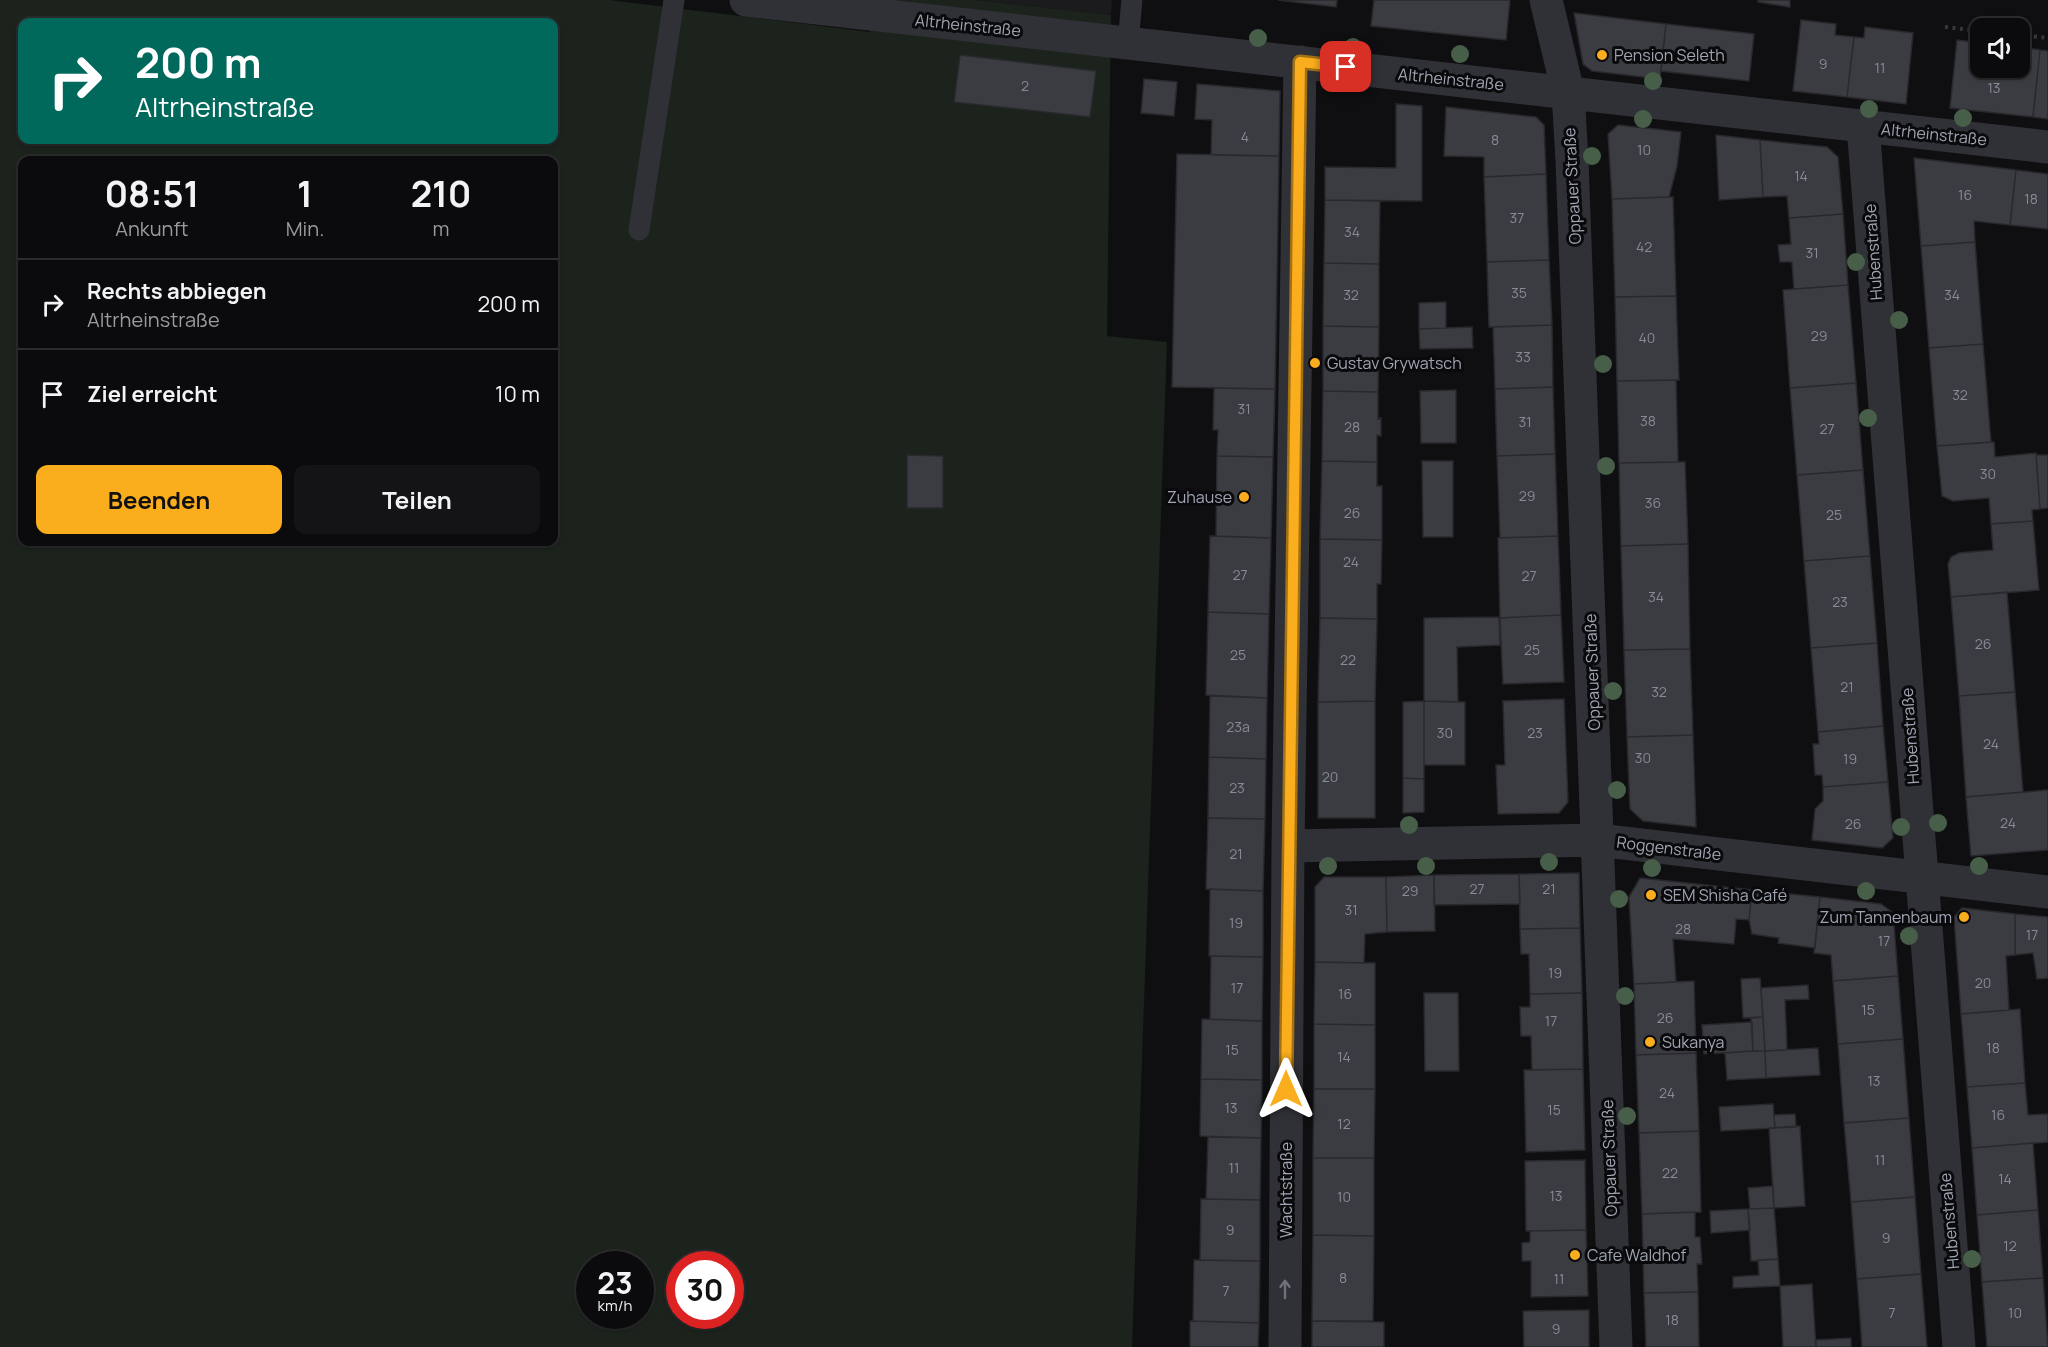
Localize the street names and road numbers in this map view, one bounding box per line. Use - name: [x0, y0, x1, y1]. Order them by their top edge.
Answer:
- street label: Altrheinstraße: [914, 9, 1022, 41]
- street label: Altrheinstraße: [1397, 63, 1505, 95]
- street label: Altrheinstraße: [1880, 118, 1988, 150]
- street label: Oppauer Straße: [1558, 127, 1586, 245]
- street label: Hubenstraße: [1859, 203, 1887, 301]
- street label: Oppauer Straße: [1579, 613, 1605, 731]
- street label: Hubenstraße: [1896, 687, 1924, 785]
- street label: Roggenstraße: [1615, 831, 1723, 865]
- street label: Oppauer Straße: [1596, 1099, 1622, 1217]
- street label: Wachtstraße: [1275, 1142, 1297, 1238]
- street label: Hubenstraße: [1934, 1172, 1964, 1270]

